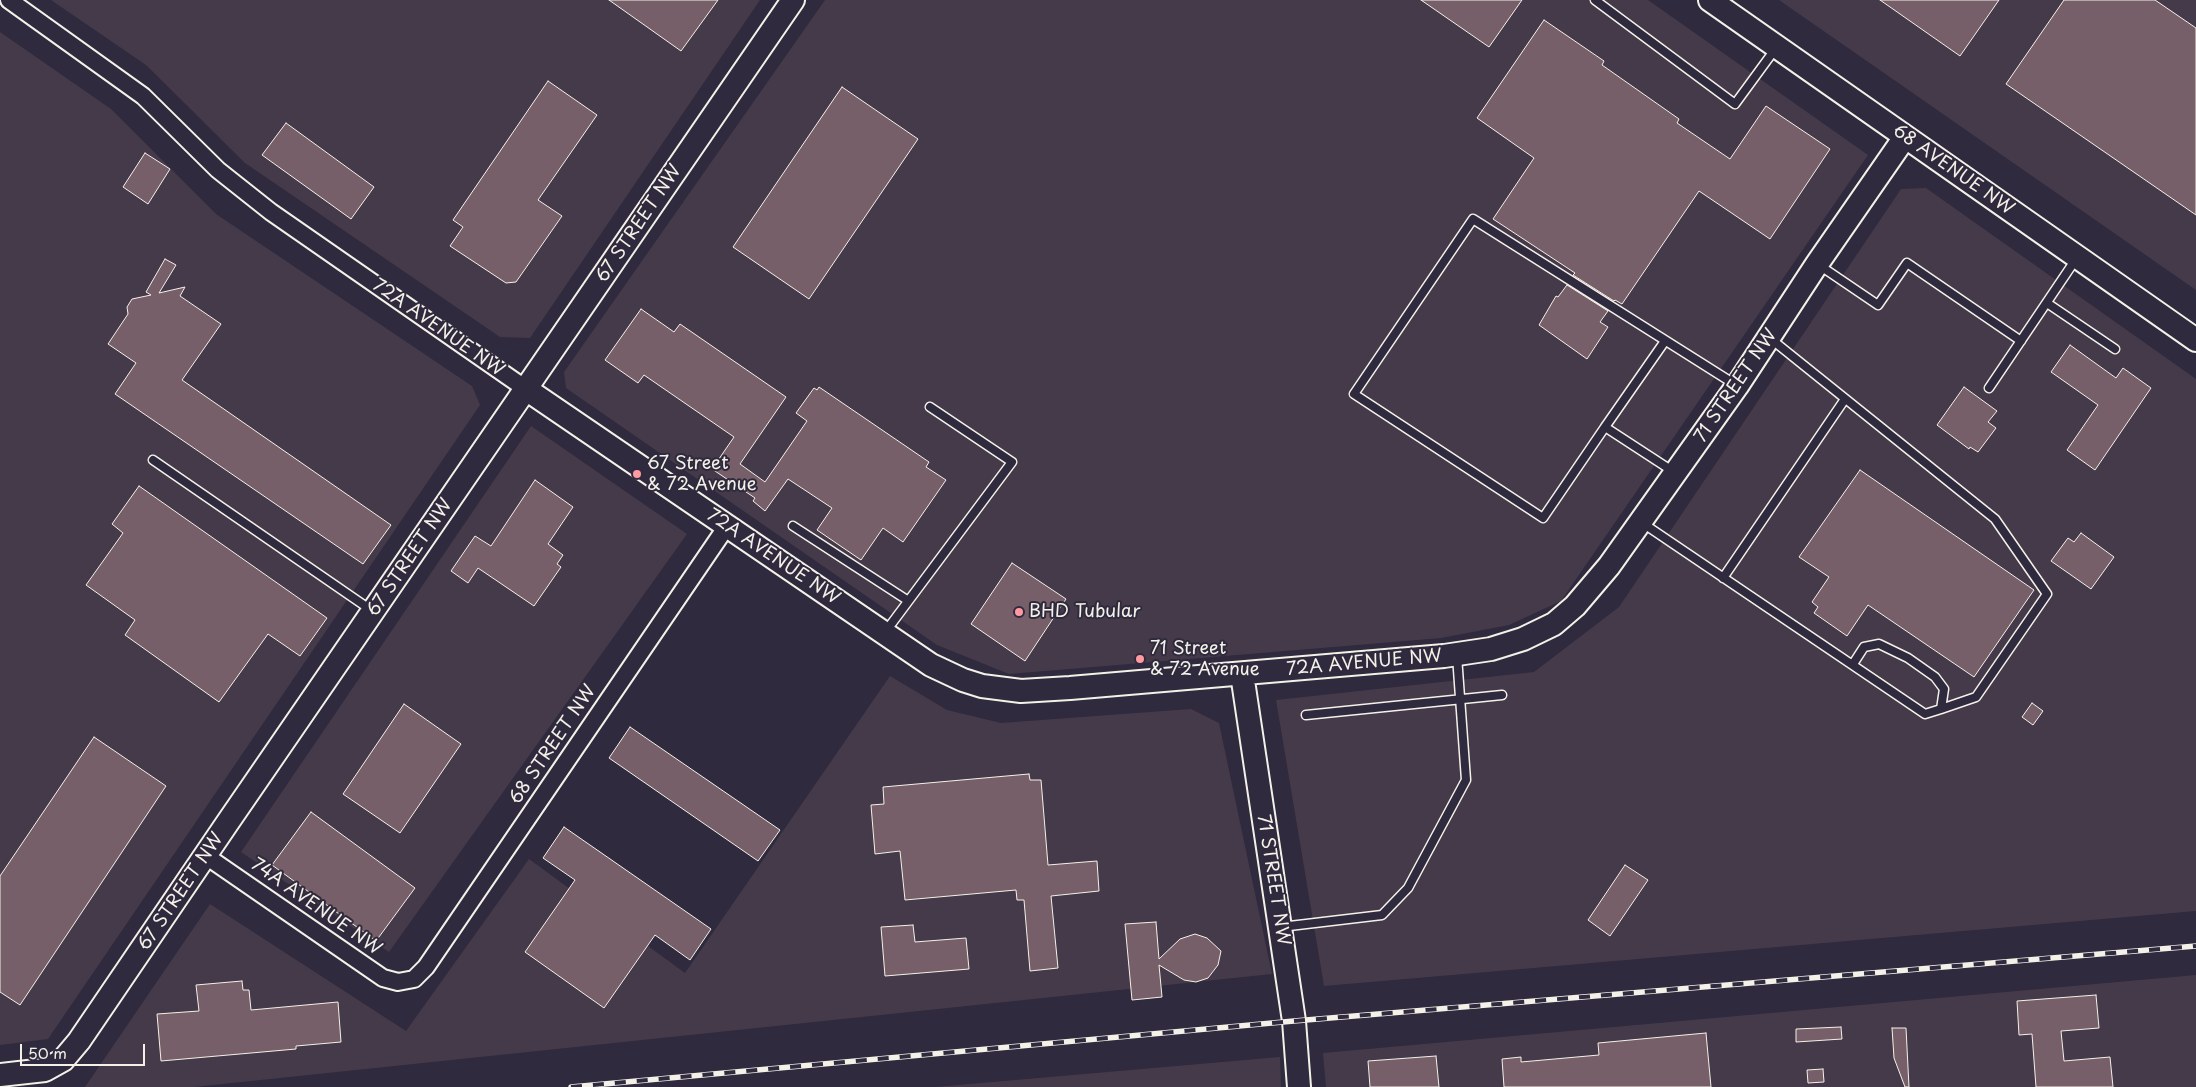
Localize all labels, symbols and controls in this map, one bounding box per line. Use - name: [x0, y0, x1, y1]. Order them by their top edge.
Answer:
- street label: 68 AVENUE NW: [1888, 120, 2018, 220]
- street label: 67 STREET NW: [592, 161, 686, 287]
- street label: 72A AVENUE NW: [368, 275, 508, 381]
- street label: 71 STREET NW: [1690, 325, 1782, 447]
- place label: 67 Street & 72 Avenue: [647, 453, 757, 496]
- marker: 67 Street & 72 Avenue: [631, 468, 643, 480]
- street label: 67 STREET NW: [363, 495, 457, 621]
- street label: 72A AVENUE NW: [702, 505, 844, 609]
- place label: BHD Tubular: [1029, 601, 1140, 623]
- marker: BHD Tubular: [1013, 606, 1025, 618]
- place label: 71 Street & 72 Avenue: [1150, 638, 1260, 681]
- street label: 72A AVENUE NW: [1286, 645, 1442, 681]
- marker: 71 Street & 72 Avenue: [1134, 653, 1146, 665]
- street label: 68 STREET NW: [505, 681, 601, 809]
- street label: 71 STREET NW: [1252, 813, 1294, 947]
- street label: 67 STREET NW: [134, 829, 228, 955]
- street label: 74A AVENUE NW: [247, 854, 385, 960]
- scale bar: [22, 1034, 148, 1066]
- text: 50 m: [28, 1041, 67, 1064]

